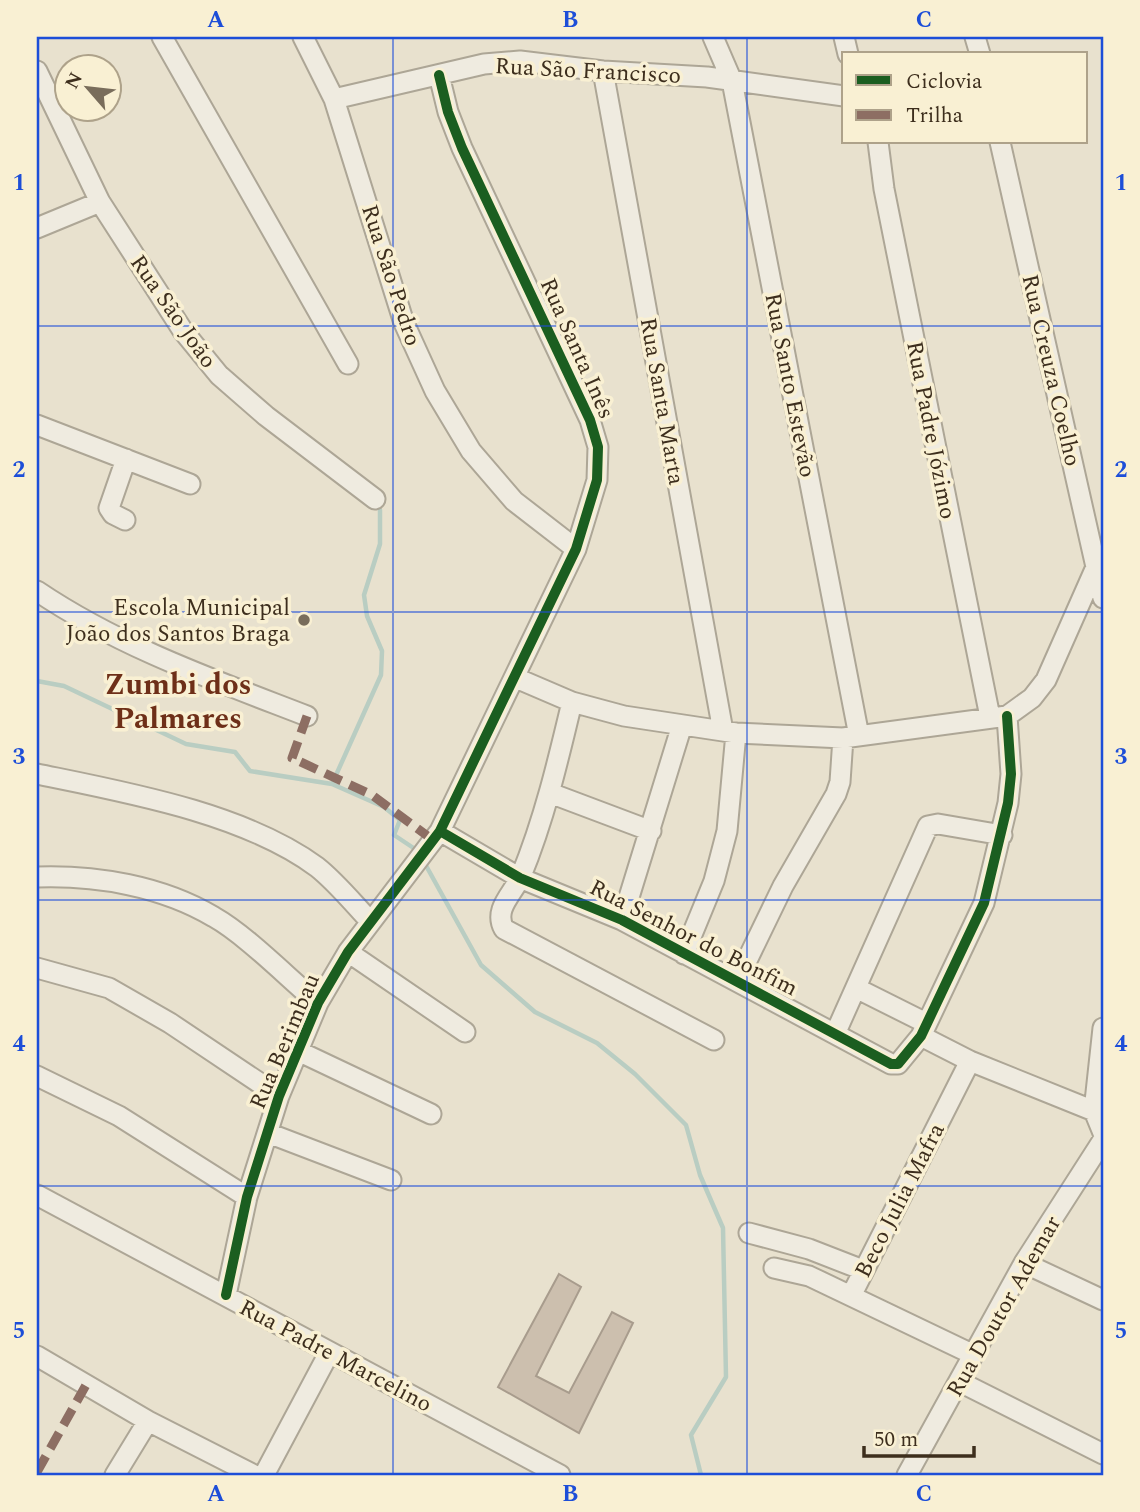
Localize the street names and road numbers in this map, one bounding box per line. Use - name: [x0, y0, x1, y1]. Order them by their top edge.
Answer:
- street label: Rua São Francisco: [494, 49, 682, 94]
- street label: Rua São Pedro: [351, 200, 430, 351]
- street label: Rua São João: [121, 248, 225, 376]
- street label: Rua Creuza Coelho: [1011, 271, 1090, 470]
- street label: Rua Santa Inês: [530, 273, 623, 425]
- street label: Rua Santo Estevão: [754, 290, 825, 481]
- street label: Rua Santa Marta: [630, 315, 693, 488]
- street label: Rua Padre Józimo: [896, 338, 965, 522]
- street label: Rua Senhor do Bonfim: [583, 871, 804, 1006]
- street label: Rua Berimbau: [241, 968, 330, 1115]
- street label: Beco Julia Mafra: [846, 1117, 954, 1284]
- street label: Rua Doutor Ademar: [938, 1209, 1071, 1404]
- street label: Rua Padre Marcelino: [233, 1291, 438, 1422]

